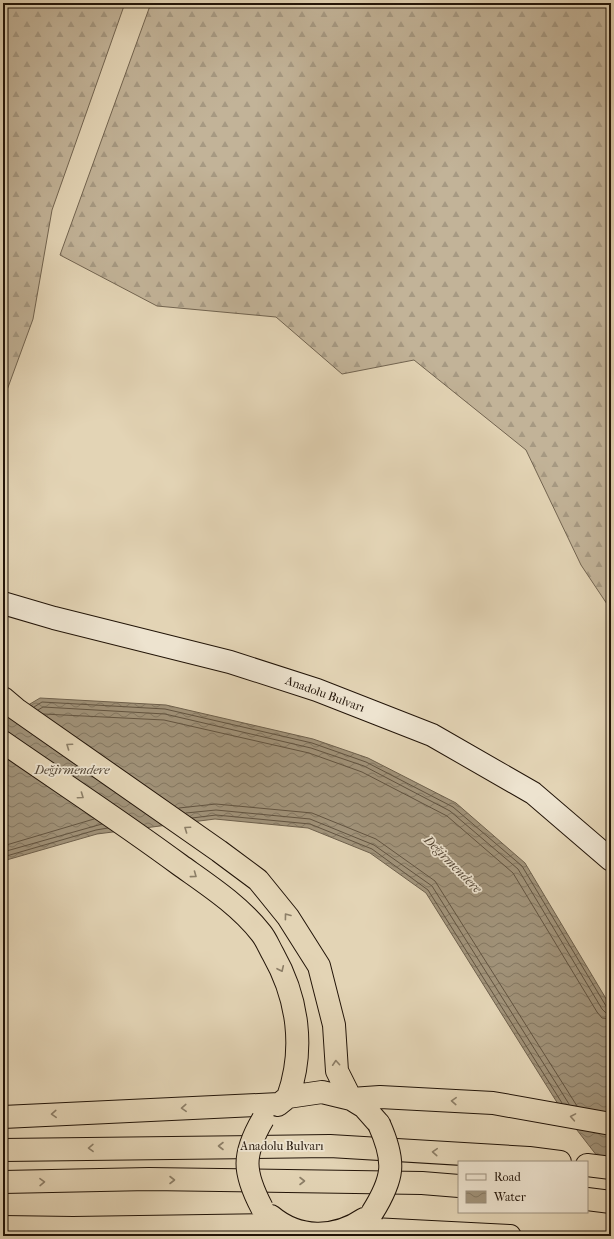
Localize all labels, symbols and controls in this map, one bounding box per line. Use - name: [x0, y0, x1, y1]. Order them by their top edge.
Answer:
- street label: Anadolu Bulvarı: [283, 673, 367, 715]
- one-way arrow: [66, 743, 73, 751]
- water label: Değirmendere: [33, 762, 110, 777]
- one-way arrow: [77, 791, 84, 799]
- one-way arrow: [185, 827, 192, 834]
- water label: Değirmendere: [420, 831, 485, 896]
- one-way arrow: [190, 870, 197, 877]
- one-way arrow: [285, 914, 292, 921]
- one-way arrow: [276, 965, 284, 973]
- one-way arrow: [332, 1060, 341, 1066]
- one-way arrow: [451, 1097, 457, 1105]
- one-way arrow: [181, 1104, 187, 1113]
- one-way arrow: [51, 1110, 57, 1119]
- one-way arrow: [569, 1113, 576, 1122]
- street label: Anadolu Bulvarı: [239, 1139, 324, 1153]
- one-way arrow: [218, 1142, 224, 1151]
- one-way arrow: [88, 1144, 94, 1153]
- one-way arrow: [432, 1148, 438, 1157]
- legend: [458, 1161, 588, 1213]
- text: Road: [494, 1170, 521, 1184]
- one-way arrow: [169, 1176, 175, 1184]
- one-way arrow: [39, 1177, 45, 1186]
- one-way arrow: [299, 1177, 305, 1185]
- text: Water: [493, 1190, 527, 1204]

